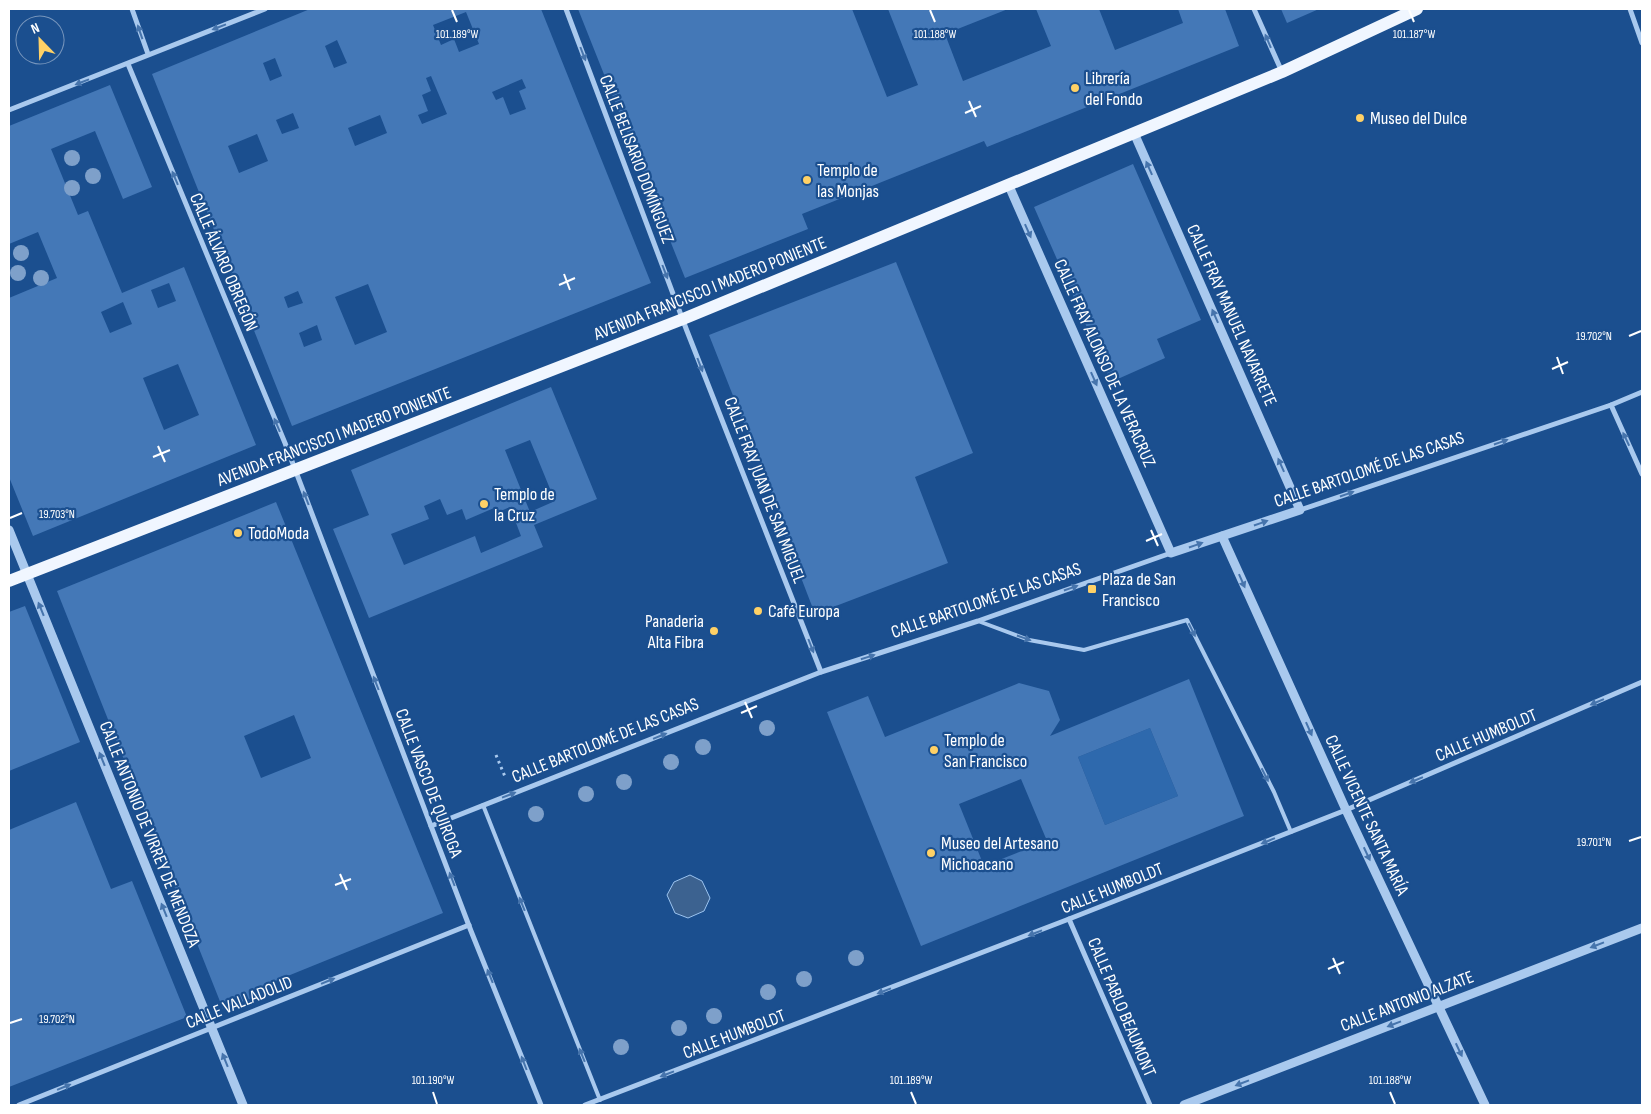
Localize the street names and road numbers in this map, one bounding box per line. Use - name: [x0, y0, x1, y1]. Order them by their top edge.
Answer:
- street label: CALLE BELISARIO DOMÍNGUEZ: [595, 72, 679, 247]
- street label: CALLE ÁLVARO OBREGÓN: [185, 190, 262, 334]
- street label: CALLE FRAY MANUEL NAVARRETE: [1182, 221, 1281, 409]
- street label: AVENIDA FRANCISCO I MADERO PONIENTE: [590, 232, 830, 345]
- street label: CALLE FRAY ALONSO DE LA VERACRUZ: [1049, 256, 1160, 471]
- street label: AVENIDA FRANCISCO I MADERO PONIENTE: [213, 382, 454, 491]
- street label: CALLE FRAY JUAN DE SAN MIGUEL: [719, 394, 810, 587]
- street label: CALLE BARTOLOMÉ DE LAS CASAS: [1271, 427, 1467, 512]
- street label: CALLE BARTOLOMÉ DE LAS CASAS: [888, 558, 1084, 643]
- street label: CALLE BARTOLOMÉ DE LAS CASAS: [509, 693, 702, 788]
- street label: CALLE HUMBOLDT: [1432, 705, 1540, 766]
- street label: CALLE VASCO DE QUIROGA: [390, 706, 467, 861]
- street label: CALLE ANTONIO DE VIRREY DE MENDOZA: [95, 718, 205, 950]
- street label: CALLE VICENTE SANTA MARÍA: [1320, 732, 1413, 899]
- street label: CALLE HUMBOLDT: [1058, 858, 1166, 918]
- street label: CALLE PABLO BEAUMONT: [1083, 935, 1160, 1080]
- street label: CALLE ANTONIO ALZATE: [1338, 966, 1477, 1037]
- street label: CALLE VALLADOLID: [183, 971, 296, 1033]
- street label: CALLE HUMBOLDT: [680, 1005, 788, 1064]

